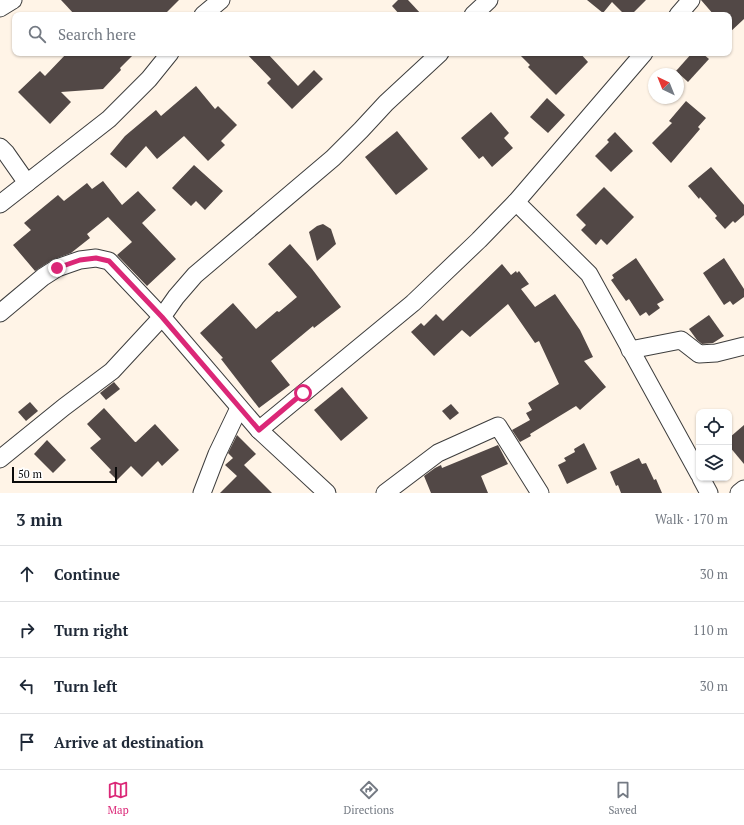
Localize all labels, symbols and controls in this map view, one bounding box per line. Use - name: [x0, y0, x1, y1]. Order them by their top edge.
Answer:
- search box: [12, 12, 732, 56]
- icon: search: [26, 23, 48, 45]
- text: Search here: [58, 24, 136, 44]
- north arrow: [648, 68, 684, 104]
- route end: [48, 259, 66, 277]
- route start: [294, 384, 312, 402]
- map controls: [696, 409, 732, 481]
- button: locate: [696, 409, 732, 445]
- button: layers: [696, 445, 732, 481]
- scale bar: [12, 465, 117, 484]
- text: 50 m: [18, 467, 42, 481]
- text: 3 min: [16, 508, 63, 531]
- text: Walk · 170 m: [655, 510, 728, 528]
- icon: ahead: [16, 563, 38, 585]
- text: Continue: [54, 564, 120, 584]
- text: 30 m: [700, 565, 728, 583]
- icon: right: [16, 619, 38, 641]
- text: Turn right: [54, 620, 129, 640]
- text: 110 m: [693, 621, 728, 639]
- icon: left: [16, 675, 38, 697]
- text: Turn left: [54, 676, 118, 696]
- text: 30 m: [700, 677, 728, 695]
- icon: arrive: [16, 731, 38, 753]
- text: Arrive at destination: [54, 732, 204, 752]
- tab: Map: [107, 779, 129, 817]
- tab: Directions: [343, 779, 394, 817]
- tab: Saved: [608, 779, 637, 817]

